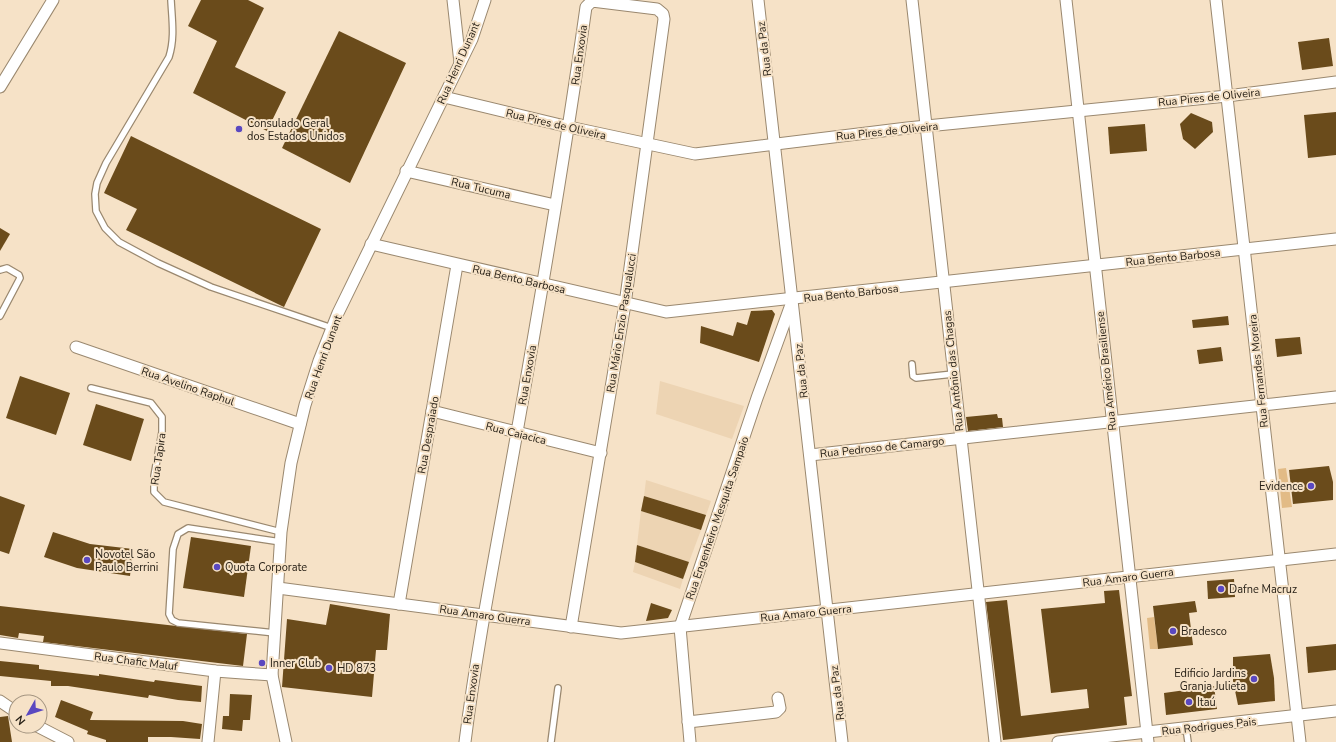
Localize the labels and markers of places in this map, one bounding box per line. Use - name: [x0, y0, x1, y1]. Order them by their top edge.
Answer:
- place label: Consulado Geral dos Estados Unidos: [247, 116, 344, 144]
- marker: Consulado Geral dos Estados Unidos: [234, 124, 244, 134]
- place label: Evidence: [1259, 479, 1303, 494]
- marker: Evidence: [1306, 481, 1316, 491]
- place label: Novotel São Paulo Berrini: [95, 547, 158, 575]
- marker: Novotel São Paulo Berrini: [82, 555, 92, 565]
- place label: Quota Corporate: [225, 560, 307, 575]
- marker: Quota Corporate: [212, 562, 222, 572]
- place label: Dafne Macruz: [1229, 582, 1297, 597]
- marker: Dafne Macruz: [1216, 584, 1226, 594]
- place label: Bradesco: [1181, 624, 1227, 639]
- marker: Bradesco: [1168, 626, 1178, 636]
- place label: Inner Club: [270, 656, 321, 671]
- marker: Inner Club: [257, 658, 267, 668]
- place label: HD 873: [337, 661, 376, 676]
- marker: HD 873: [324, 663, 334, 673]
- place label: Edificio Jardins Granja Julieta: [1174, 666, 1246, 694]
- marker: Edificio Jardins Granja Julieta: [1249, 674, 1259, 684]
- place label: Itaú: [1197, 695, 1216, 710]
- marker: Itaú: [1184, 697, 1194, 707]

